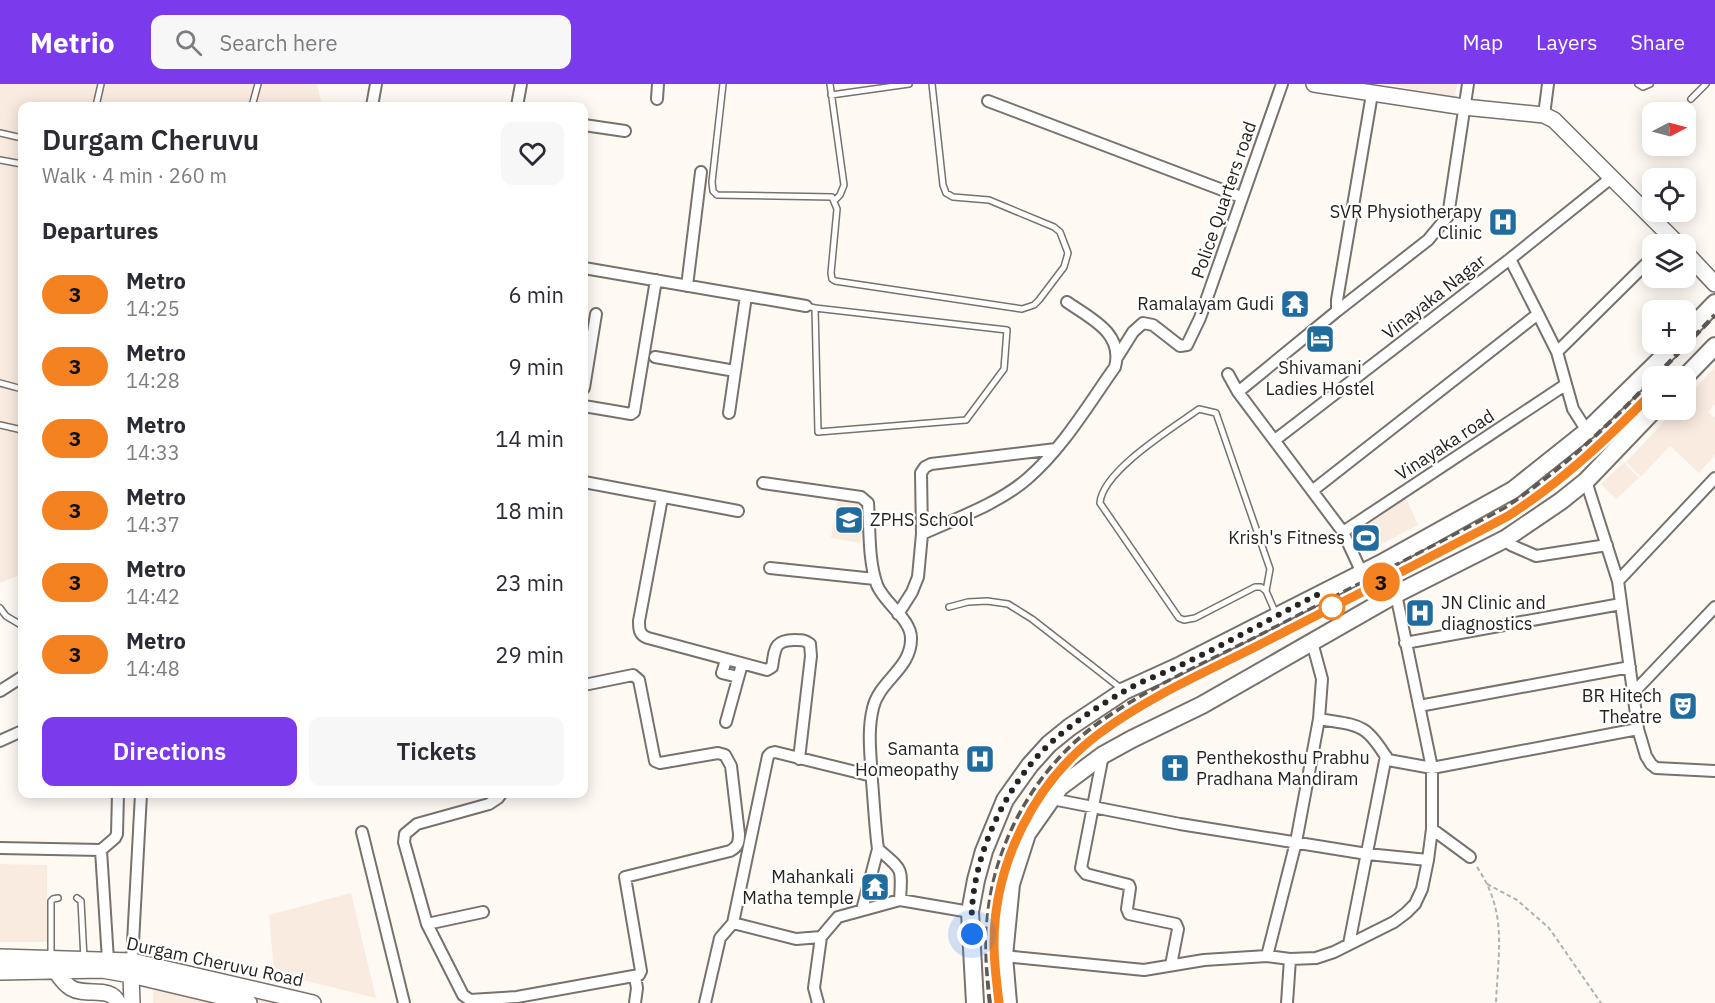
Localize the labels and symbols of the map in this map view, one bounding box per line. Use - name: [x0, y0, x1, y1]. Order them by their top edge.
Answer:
- north arrow: [1642, 102, 1696, 156]
- street label: Police Quarters road: [1186, 118, 1261, 281]
- place label: SVR Physiotherapy Clinic: [1330, 200, 1482, 244]
- hospital icon: SVR Physiotherapy Clinic: [1487, 206, 1519, 238]
- street label: Vinayaka Nagar: [1377, 249, 1490, 344]
- temple icon: Ramalayam Gudi: [1279, 288, 1311, 320]
- place label: Ramalayam Gudi: [1137, 292, 1274, 315]
- hotel icon: Shivamani Ladies Hostel: [1304, 323, 1336, 355]
- place label: Shivamani Ladies Hostel: [1266, 356, 1375, 400]
- street label: Vinayaka road: [1391, 404, 1499, 485]
- school or university icon: ZPHS School: [833, 504, 865, 536]
- place label: ZPHS School: [870, 508, 974, 531]
- sports icon: Krish's Fitness: [1350, 522, 1382, 554]
- place label: Krish's Fitness: [1228, 526, 1345, 549]
- line badge: 3: [1362, 562, 1400, 602]
- place label: JN Clinic and diagnostics: [1441, 591, 1546, 635]
- unlabelled marker: [1319, 594, 1345, 620]
- hospital icon: JN Clinic and diagnostics: [1404, 597, 1436, 629]
- place label: BR Hitech Theatre: [1582, 684, 1662, 728]
- theatre icon: BR Hitech Theatre: [1667, 690, 1699, 722]
- place label: Samanta Homeopathy: [855, 737, 959, 781]
- hospital icon: Samanta Homeopathy: [964, 743, 996, 775]
- place label: Penthekosthu Prabhu Pradhana Mandiram: [1196, 746, 1370, 790]
- church icon: Penthekosthu Prabhu Pradhana Mandiram: [1159, 752, 1191, 784]
- place label: Mahankali Matha temple: [742, 865, 854, 909]
- temple icon: Mahankali Matha temple: [859, 871, 891, 903]
- your location: [957, 919, 987, 949]
- street label: Durgam Cheruvu Road: [125, 932, 306, 992]

